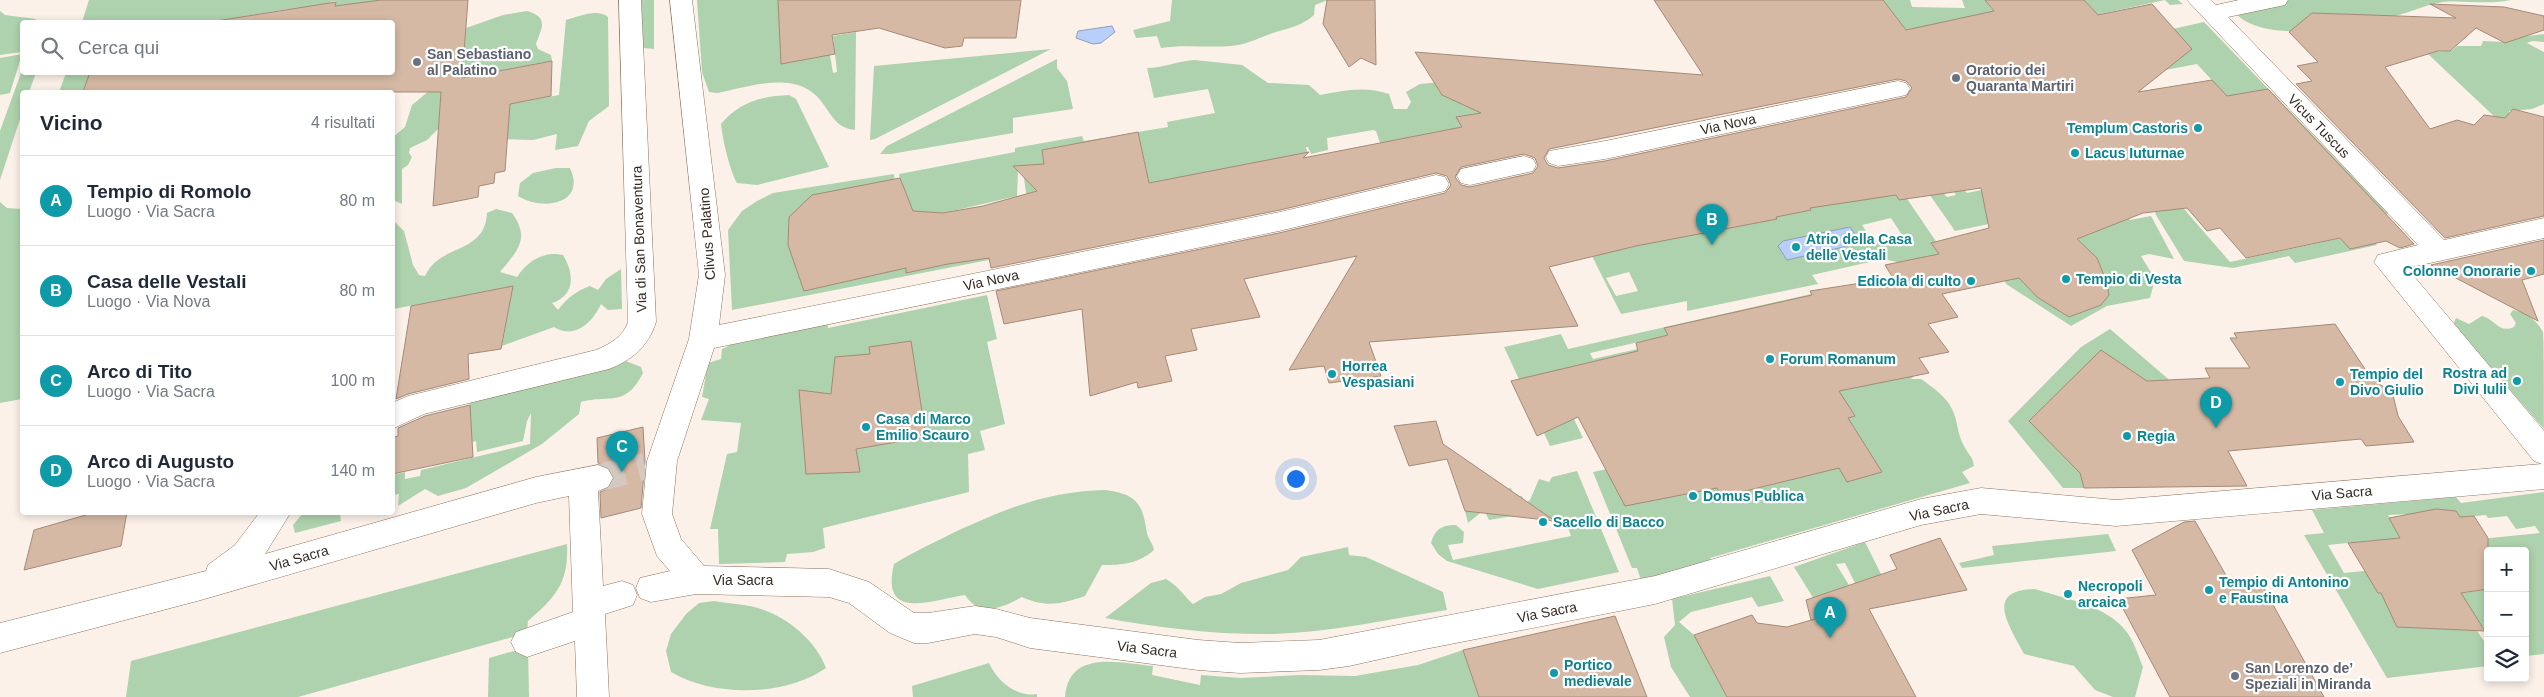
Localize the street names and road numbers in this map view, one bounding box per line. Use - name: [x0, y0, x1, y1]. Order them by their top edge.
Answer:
- street label: Vicus Tuscus: [2285, 91, 2353, 161]
- street label: Via Nova: [1699, 110, 1758, 138]
- street label: Via di San Bonaventura: [628, 165, 650, 313]
- street label: Clivus Palatino: [696, 187, 718, 281]
- street label: Via Nova: [962, 266, 1021, 294]
- street label: Via Sacra: [2311, 482, 2373, 504]
- street label: Via Sacra: [1908, 496, 1970, 524]
- street label: Via Sacra: [268, 542, 330, 574]
- street label: Via Sacra: [713, 572, 773, 588]
- street label: Via Sacra: [1516, 598, 1578, 626]
- street label: Via Sacra: [1116, 637, 1178, 661]

